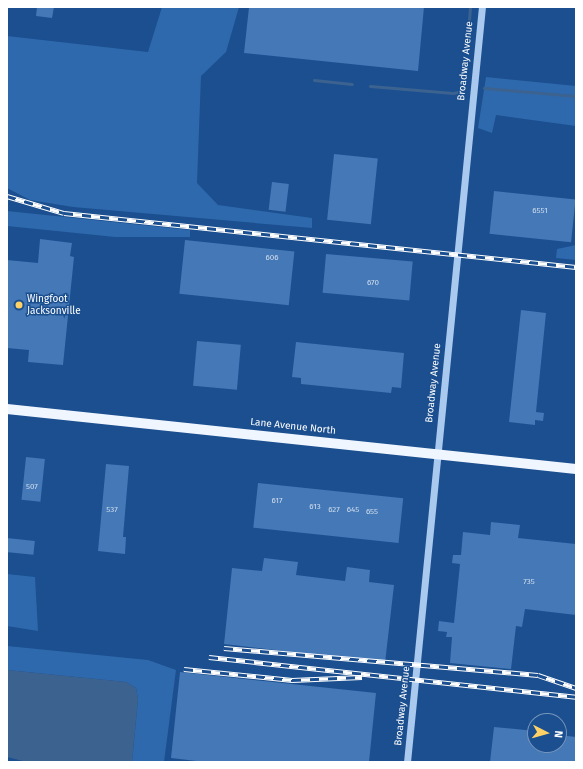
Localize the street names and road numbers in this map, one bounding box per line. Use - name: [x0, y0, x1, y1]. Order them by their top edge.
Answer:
- street label: Broadway Avenue: [456, 21, 476, 101]
- street label: Broadway Avenue: [424, 343, 444, 423]
- street label: Lane Avenue North: [250, 417, 336, 437]
- street label: Broadway Avenue: [393, 666, 413, 746]

